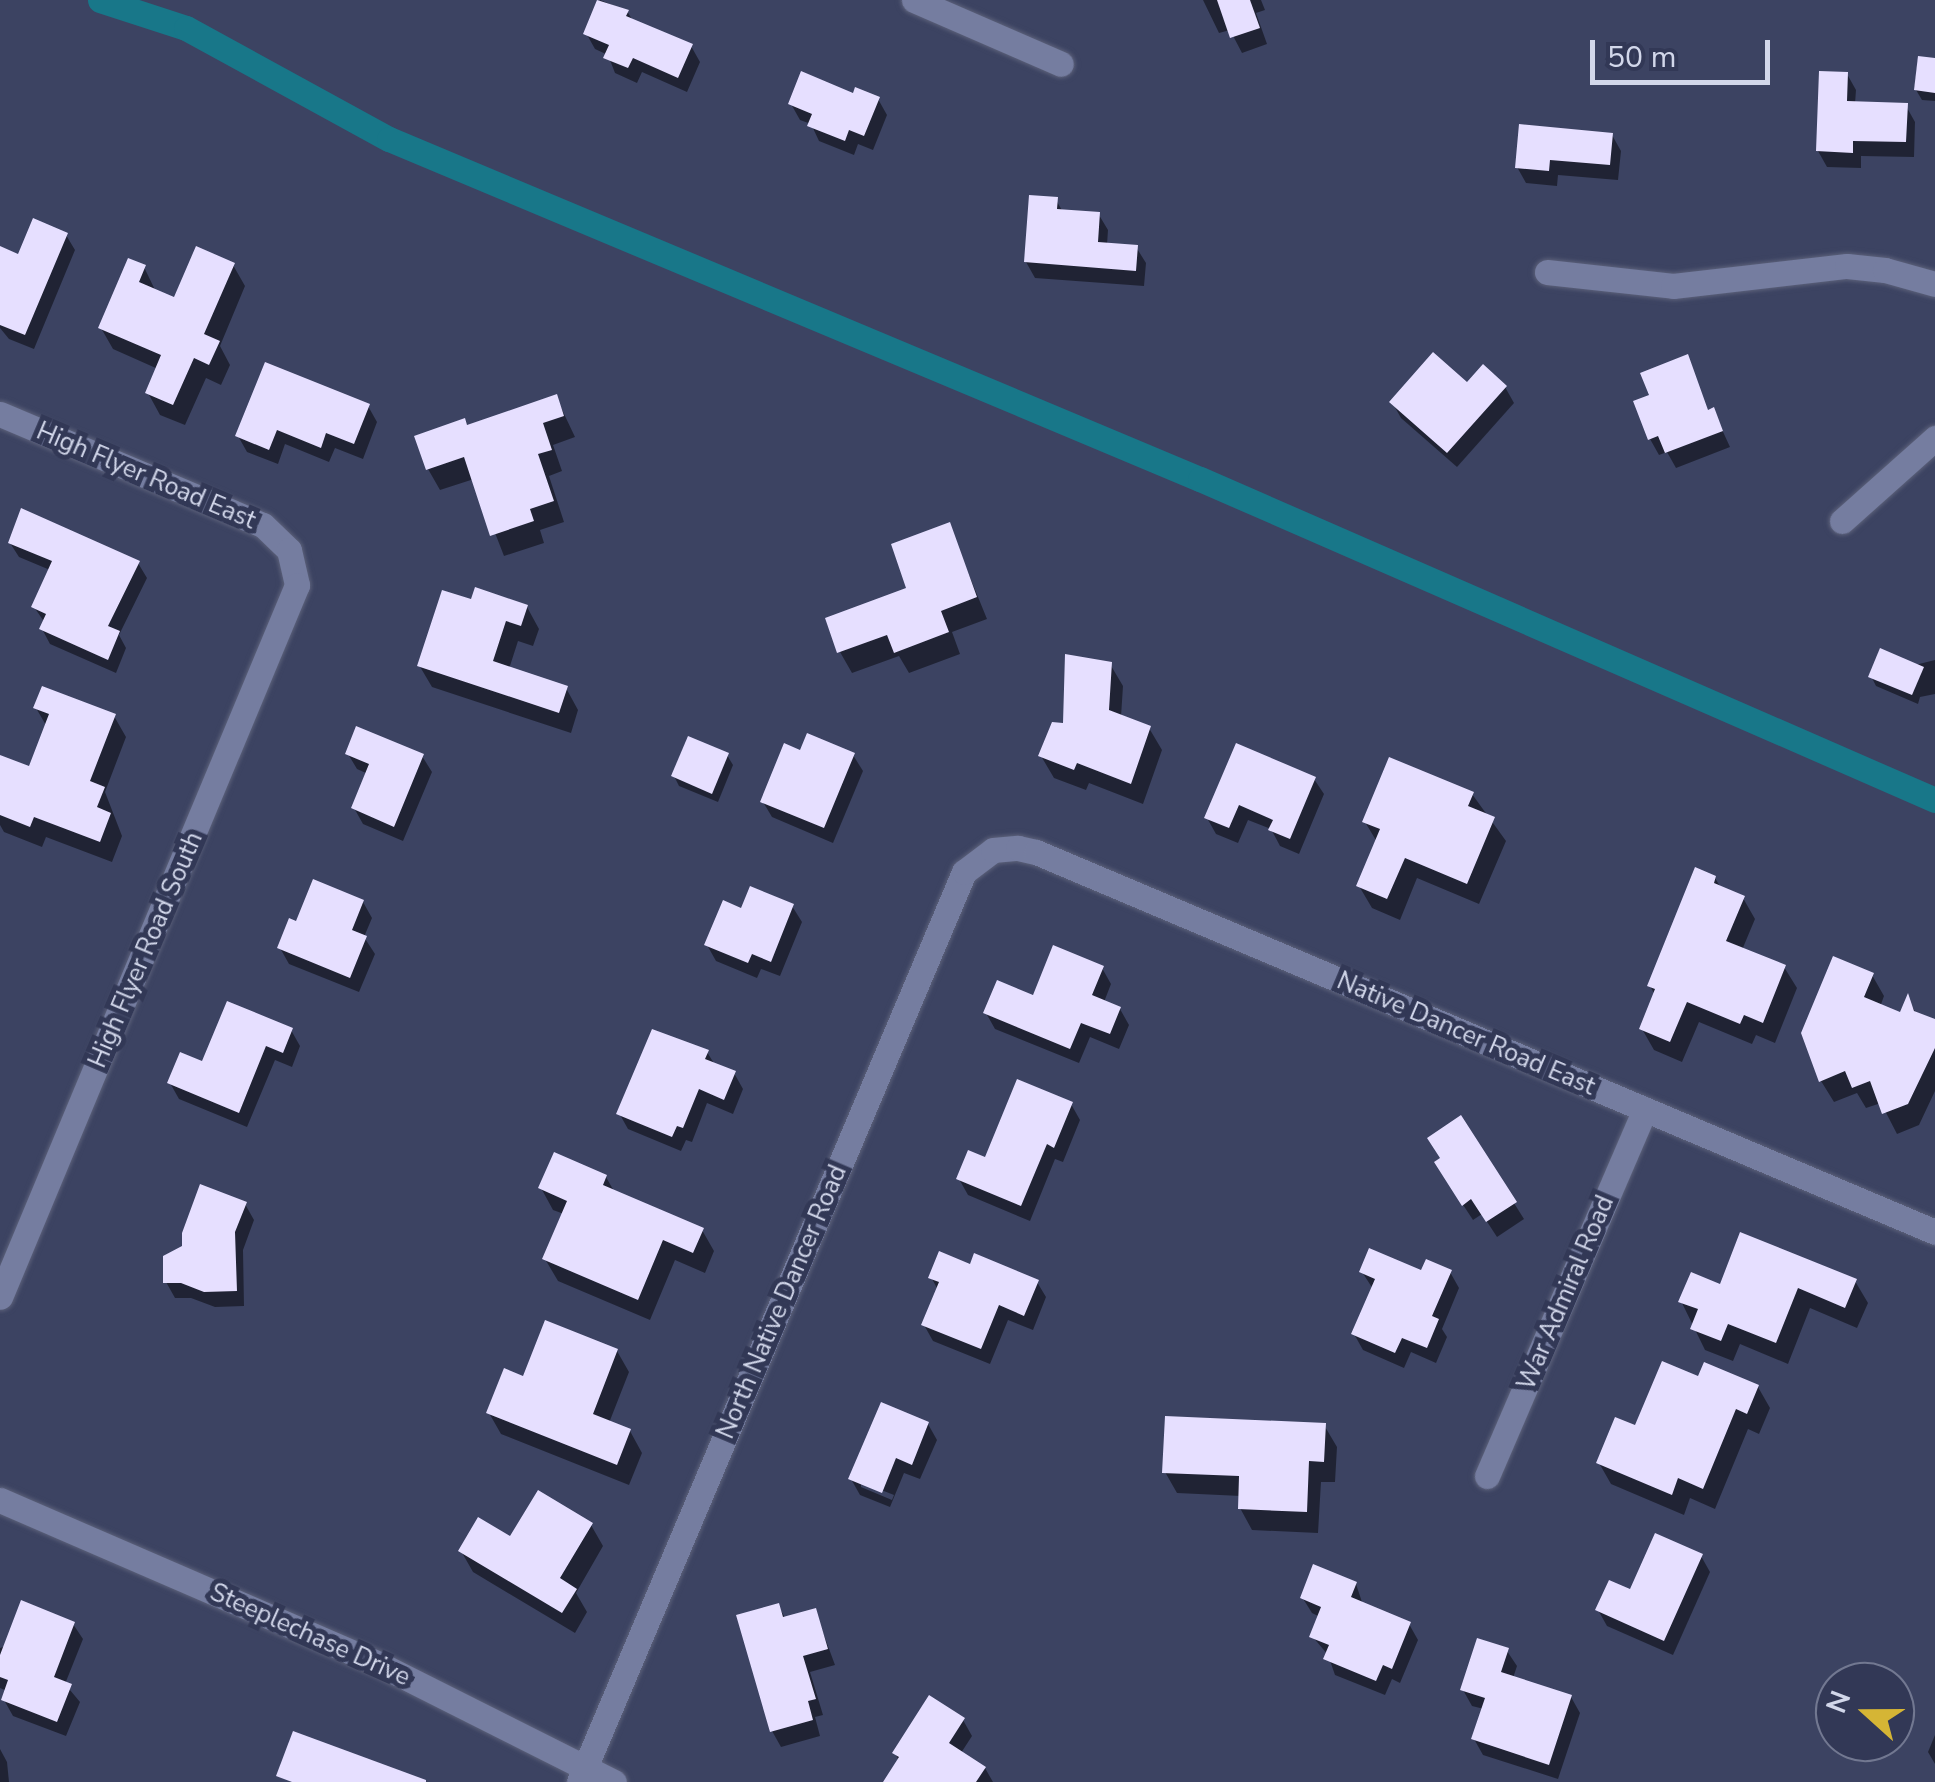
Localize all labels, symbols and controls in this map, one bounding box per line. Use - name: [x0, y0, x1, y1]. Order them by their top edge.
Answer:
- scale bar: [1595, 20, 1775, 82]
- text: 50 m: [1607, 37, 1676, 78]
- street label: High Flyer Road East: [32, 416, 260, 536]
- street label: High Flyer Road South: [83, 828, 209, 1072]
- street label: Native Dancer Road East: [1332, 966, 1600, 1102]
- street label: North Native Dancer Road: [711, 1161, 853, 1443]
- street label: War Admiral Road: [1511, 1191, 1621, 1395]
- street label: Steeplechase Drive: [205, 1577, 415, 1693]
- north arrow: [1815, 1662, 1915, 1762]
- text: N: [1817, 1685, 1860, 1719]

